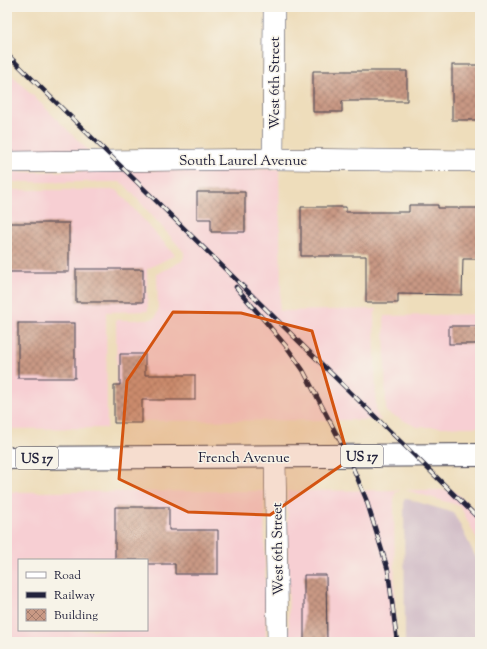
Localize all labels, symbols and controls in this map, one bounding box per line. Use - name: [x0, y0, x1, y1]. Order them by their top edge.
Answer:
- street label: West 6th Street: [266, 36, 286, 130]
- street label: South Laurel Avenue: [179, 152, 307, 172]
- road number: US 17: [341, 445, 383, 467]
- road number: US 17: [16, 447, 58, 469]
- street label: French Avenue: [198, 449, 290, 469]
- street label: West 6th Street: [268, 502, 290, 596]
- legend: [18, 559, 148, 631]
- text: Road: [54, 567, 81, 585]
- text: Railway: [54, 587, 95, 605]
- text: Building: [54, 607, 98, 625]

